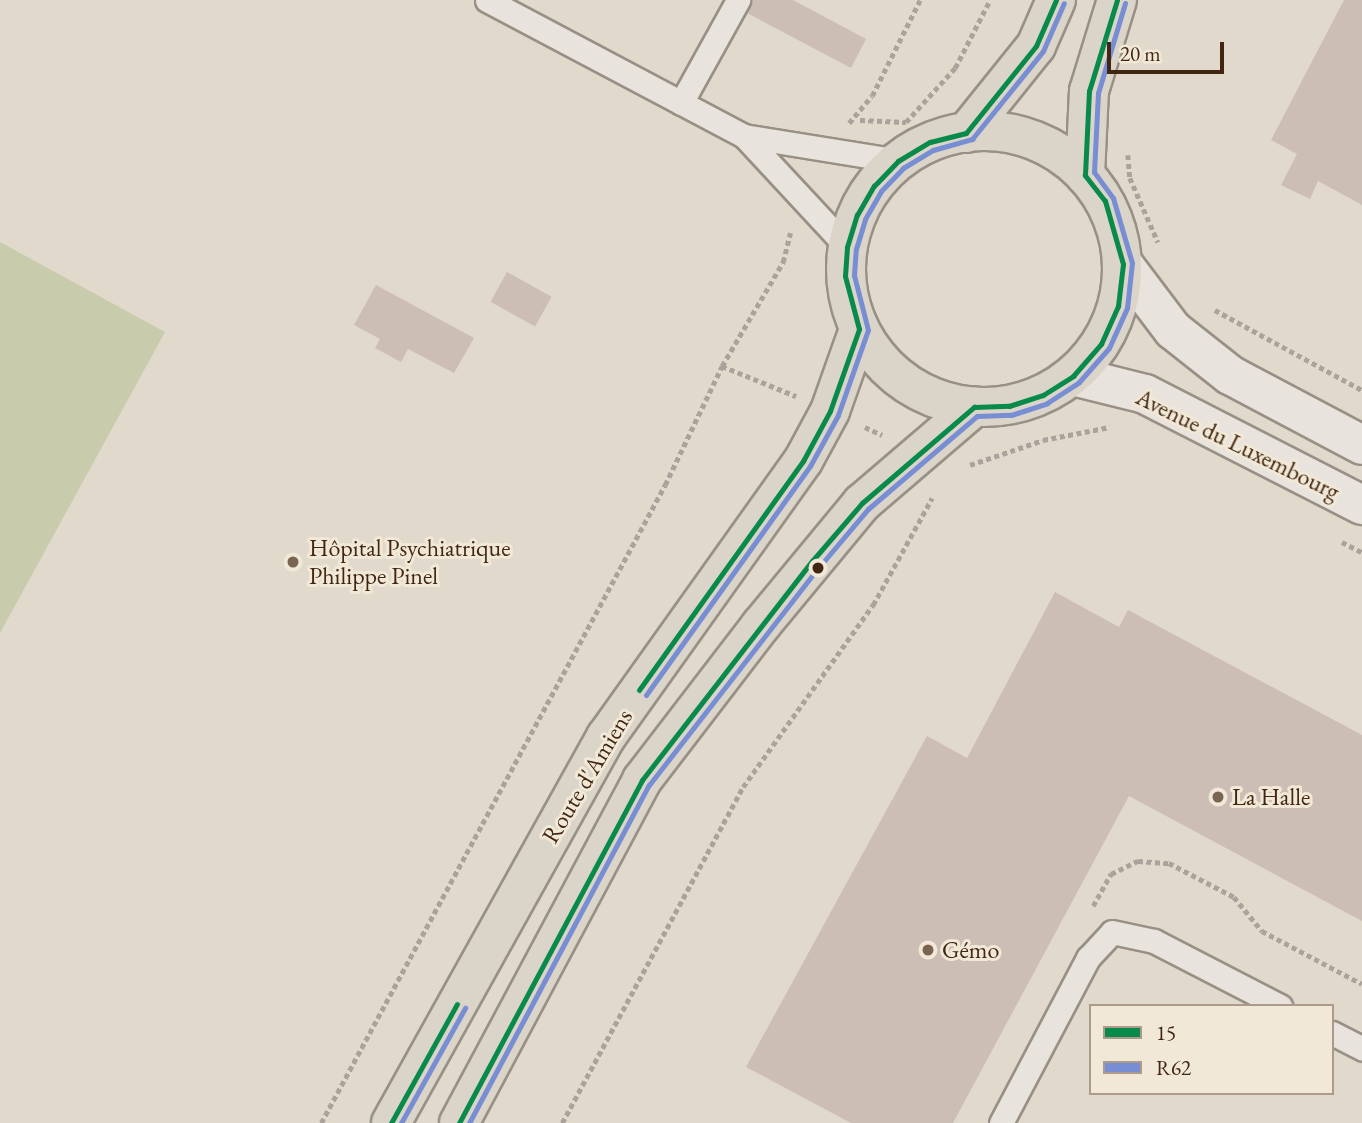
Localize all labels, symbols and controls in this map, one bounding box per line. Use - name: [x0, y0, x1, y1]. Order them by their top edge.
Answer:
- scale bar: [1110, 28, 1227, 72]
- text: 20 m: [1120, 40, 1161, 67]
- street label: Avenue du Luxembourg: [1131, 382, 1345, 506]
- place label: Hôpital Psychiatrique Philippe Pinel: [309, 534, 511, 590]
- marker: Hôpital Psychiatrique Philippe Pinel: [283, 552, 303, 572]
- unlabelled marker: [811, 561, 825, 575]
- street label: Route d'Amiens: [536, 704, 638, 848]
- place label: La Halle: [1232, 783, 1310, 811]
- marker: La Halle: [1210, 789, 1226, 805]
- place label: Gémo: [942, 936, 999, 964]
- marker: Gémo: [920, 942, 936, 958]
- legend: [1089, 1004, 1334, 1095]
- text: 15: [1156, 1019, 1176, 1046]
- text: R62: [1156, 1054, 1191, 1081]

